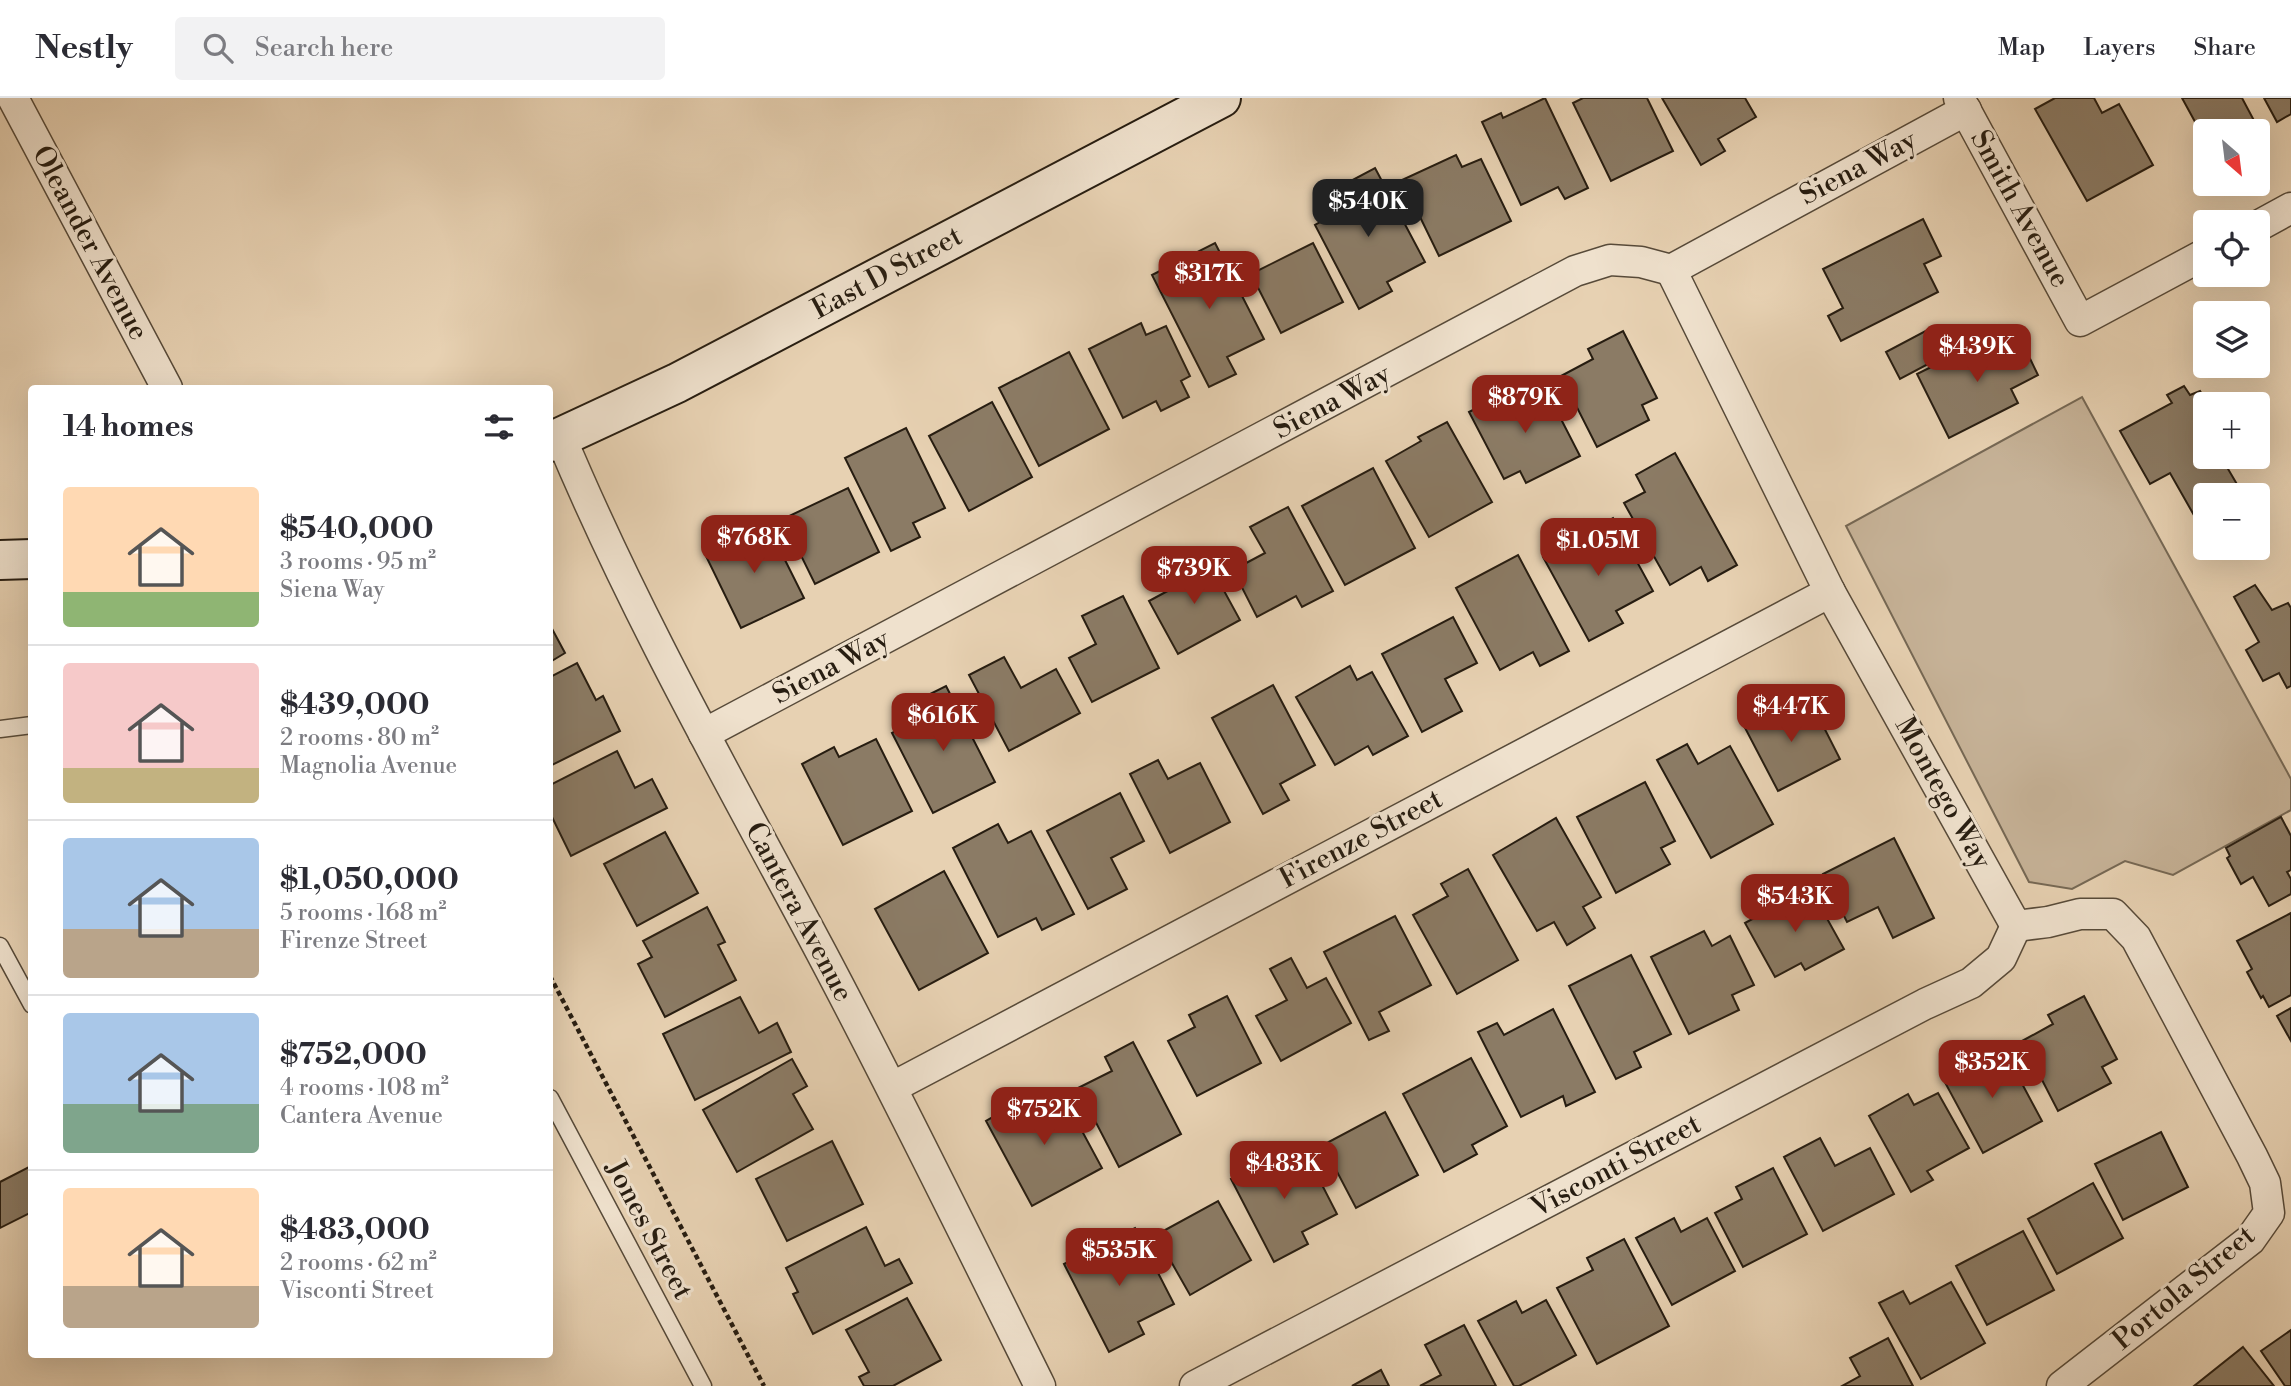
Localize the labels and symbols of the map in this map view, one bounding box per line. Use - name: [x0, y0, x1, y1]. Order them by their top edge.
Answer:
- north arrow: [2193, 119, 2270, 196]
- street label: Siena Way: [1794, 122, 1923, 213]
- street label: Smith Avenue: [1962, 124, 2078, 294]
- street label: Oleander Avenue: [24, 140, 156, 346]
- pin: $540K: [1319, 180, 1417, 239]
- street label: East D Street: [806, 219, 968, 327]
- pin: $317K: [1160, 252, 1258, 311]
- pin: $439K: [1928, 324, 2026, 384]
- street label: Siena Way: [1268, 356, 1397, 447]
- pin: $879K: [1476, 376, 1574, 435]
- pin: $768K: [705, 516, 803, 575]
- pin: $1.05M: [1541, 518, 1655, 578]
- pin: $739K: [1145, 546, 1243, 606]
- street label: Siena Way: [767, 621, 896, 712]
- pin: $447K: [1742, 684, 1840, 744]
- pin: $616K: [894, 694, 992, 753]
- street label: Montego Way: [1887, 711, 1999, 875]
- street label: Firenze Street: [1274, 781, 1448, 897]
- street label: Cantera Avenue: [737, 816, 861, 1008]
- pin: $543K: [1746, 874, 1844, 934]
- pin: $352K: [1943, 1040, 2041, 1100]
- pin: $752K: [995, 1088, 1093, 1147]
- street label: Visconti Street: [1524, 1107, 1707, 1226]
- pin: $483K: [1235, 1142, 1333, 1201]
- street label: Jones Street: [597, 1154, 700, 1306]
- street label: Portola Street: [2106, 1218, 2263, 1358]
- pin: $535K: [1070, 1228, 1168, 1288]

